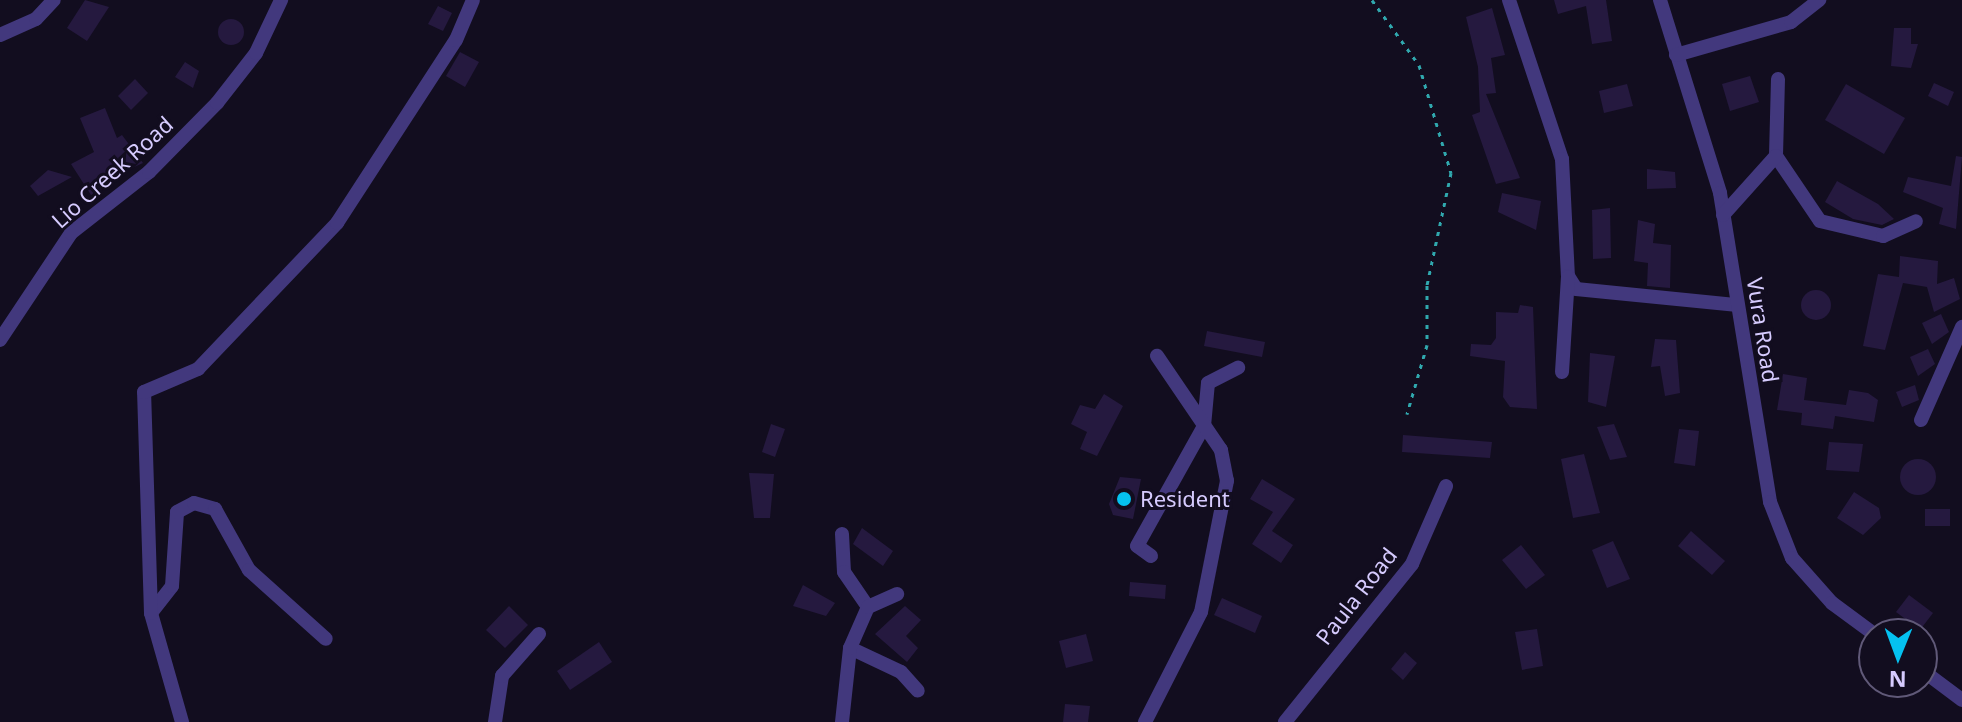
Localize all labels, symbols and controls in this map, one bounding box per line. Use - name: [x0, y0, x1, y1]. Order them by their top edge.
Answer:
- street label: Lio Creek Road: [46, 111, 178, 233]
- street label: Vura Road: [1742, 276, 1784, 384]
- place label: Resident: [1140, 486, 1230, 512]
- marker: Resident: [1115, 490, 1133, 508]
- street label: Paula Road: [1310, 542, 1402, 650]
- north arrow: [1858, 618, 1938, 698]
- text: N: [1888, 665, 1907, 695]

